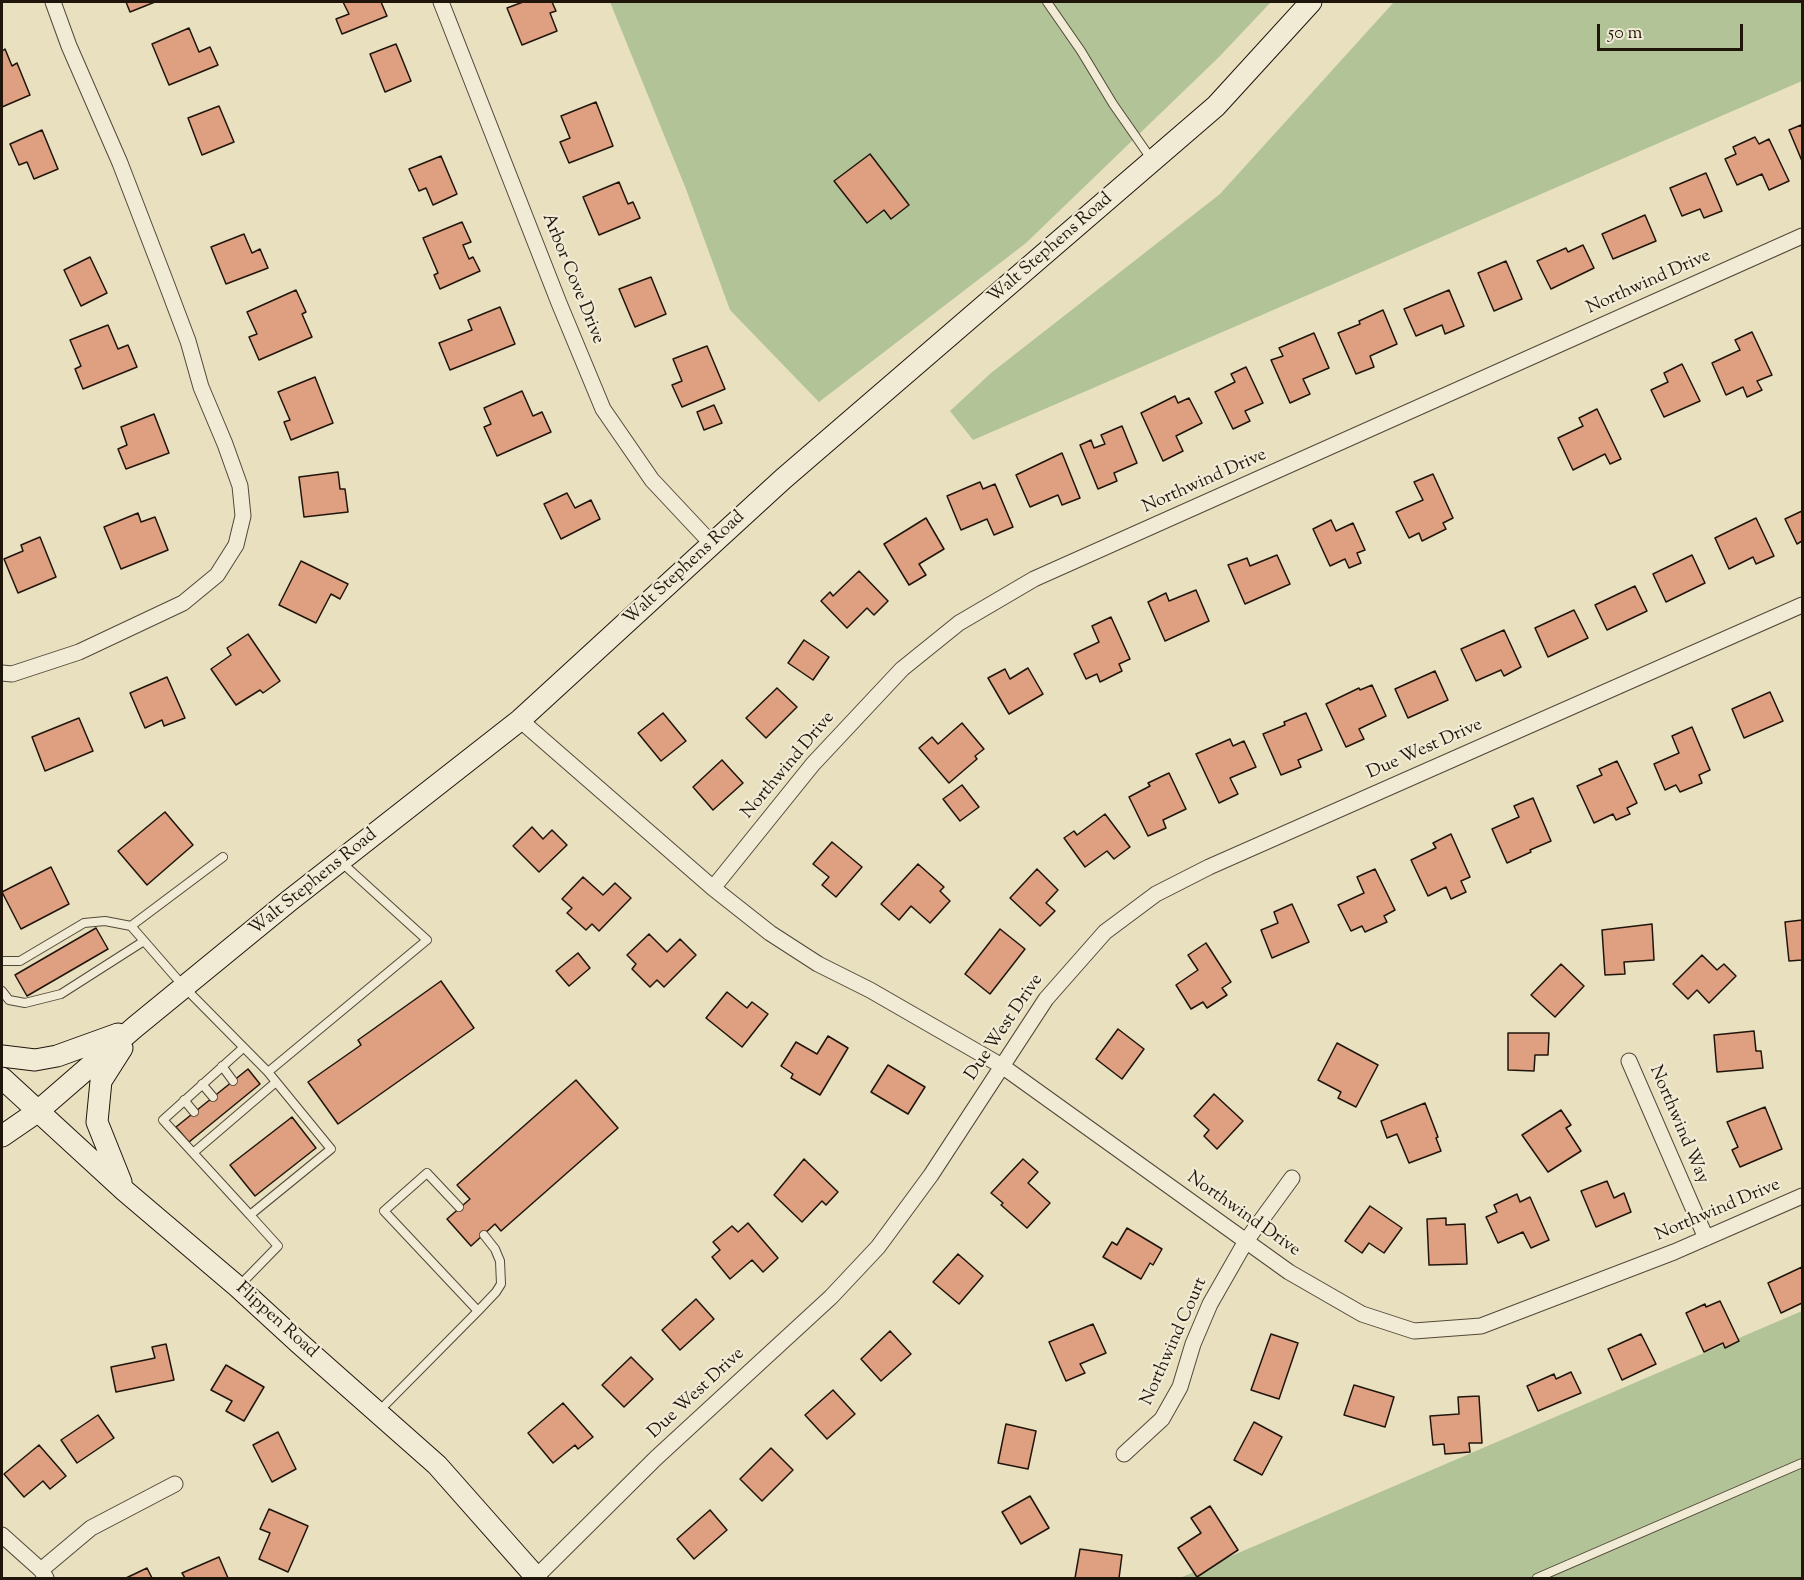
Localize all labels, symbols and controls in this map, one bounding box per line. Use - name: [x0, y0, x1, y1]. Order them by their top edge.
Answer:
- scale bar: [1600, 12, 1746, 50]
- text: 50 m: [1608, 21, 1642, 47]
- street label: Walt Stephens Road: [984, 189, 1118, 309]
- street label: Arbor Cove Drive: [536, 211, 608, 347]
- street label: Northwind Drive: [1584, 246, 1714, 320]
- street label: Northwind Drive: [1140, 445, 1270, 519]
- street label: Walt Stephens Road: [620, 507, 750, 631]
- street label: Northwind Drive: [738, 708, 840, 824]
- street label: Due West Drive: [1364, 715, 1486, 785]
- street label: Walt Stephens Road: [246, 825, 382, 941]
- street label: Due West Drive: [961, 971, 1049, 1085]
- street label: Northwind Way: [1643, 1063, 1713, 1187]
- street label: Northwind Drive: [1182, 1168, 1304, 1262]
- street label: Northwind Drive: [1652, 1175, 1784, 1247]
- street label: Northwind Court: [1137, 1275, 1213, 1409]
- street label: Flippen Road: [230, 1278, 322, 1364]
- street label: Due West Drive: [644, 1344, 750, 1444]

